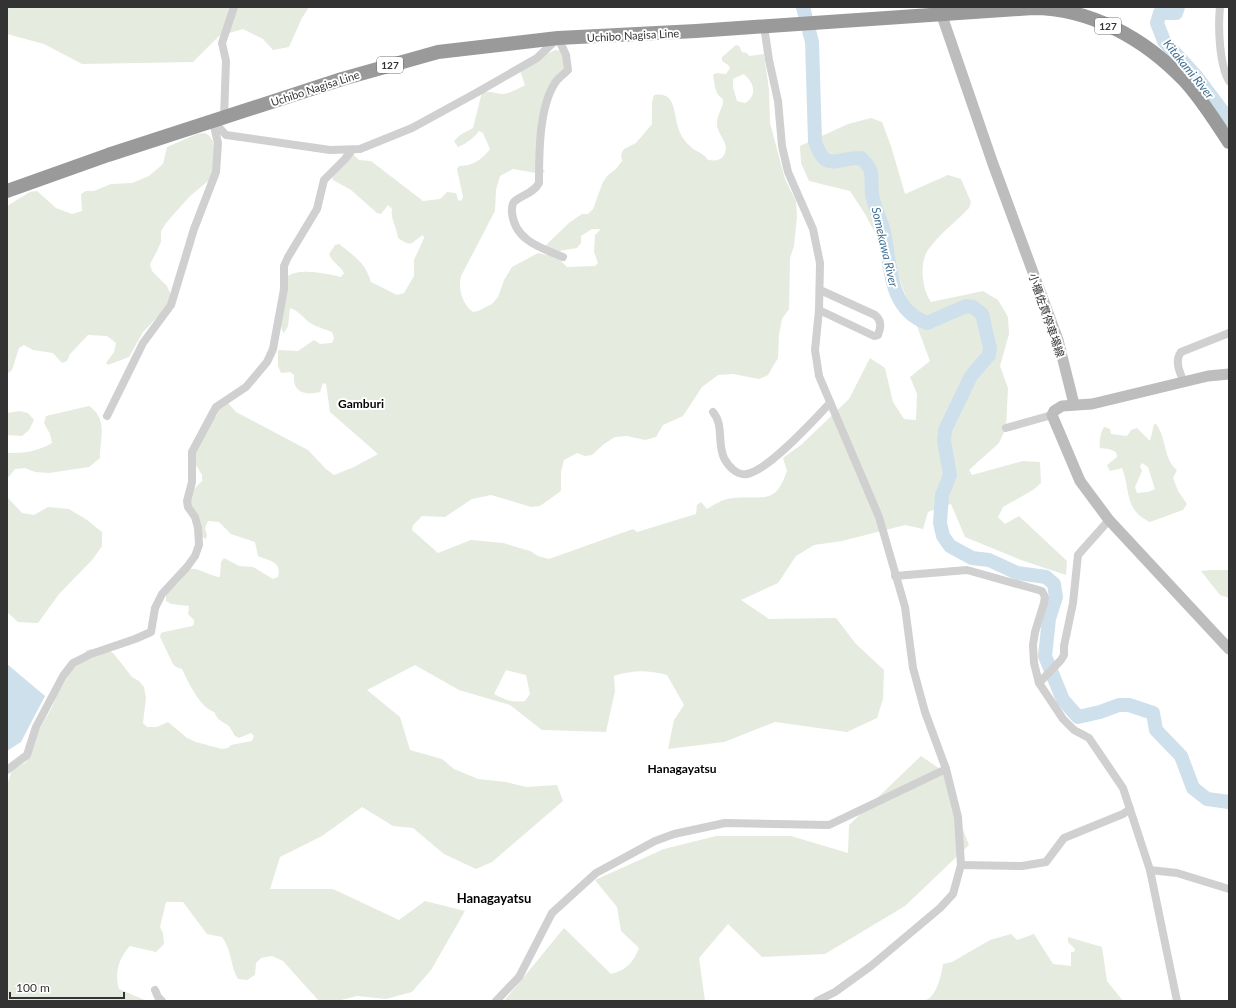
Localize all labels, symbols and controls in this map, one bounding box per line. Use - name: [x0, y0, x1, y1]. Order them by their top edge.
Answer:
- road number: 127: [1095, 18, 1121, 34]
- street label: Uchibo Nagisa Line: [586, 26, 680, 44]
- water label: Kitakami River: [1160, 36, 1218, 102]
- road number: 127: [377, 57, 403, 73]
- street label: Uchibo Nagisa Line: [269, 67, 361, 108]
- water label: Somekawa River: [869, 206, 902, 289]
- street label: 小櫃佐貫停車場線: [1027, 271, 1067, 359]
- district label: Gamburi: [338, 396, 384, 411]
- district label: Hanagayatsu: [648, 761, 717, 776]
- district label: Hanagayatsu: [457, 890, 531, 906]
- scale bar: [10, 974, 124, 1000]
- text: 100 m: [16, 980, 50, 995]

